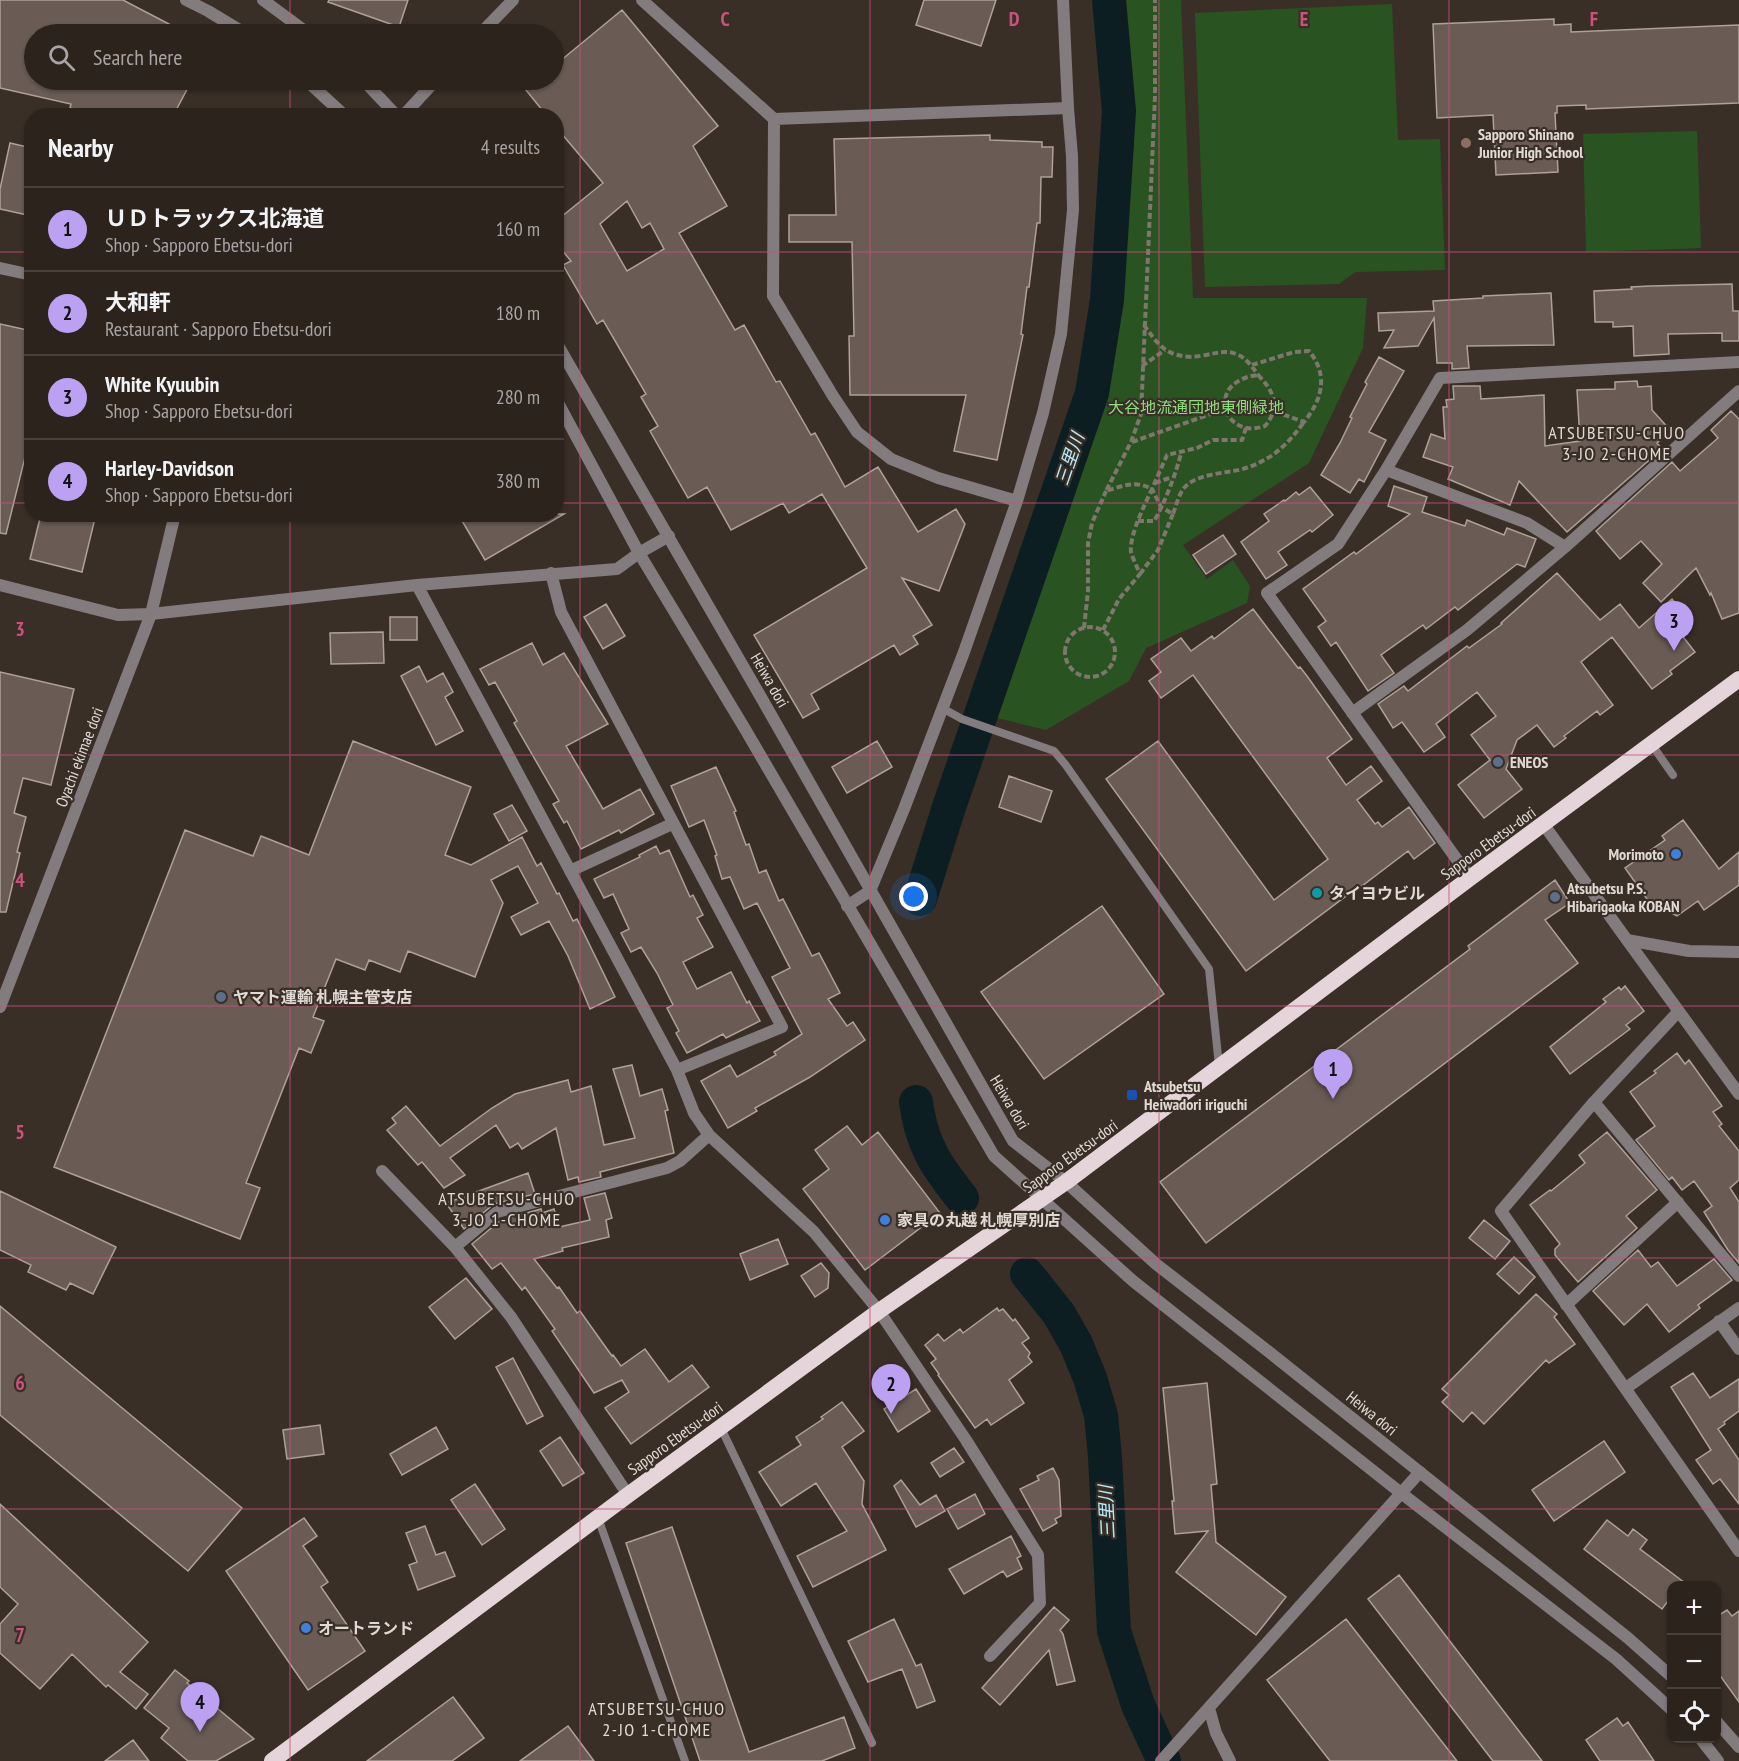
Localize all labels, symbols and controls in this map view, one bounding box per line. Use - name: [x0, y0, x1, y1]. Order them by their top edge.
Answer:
- text: C: [720, 6, 730, 32]
- text: D: [1009, 6, 1020, 32]
- text: E: [1300, 6, 1308, 32]
- text: F: [1590, 6, 1598, 32]
- search box: [24, 24, 564, 90]
- icon: search: [45, 41, 78, 74]
- text: Search here: [93, 43, 182, 71]
- place label: Sapporo Shinano Junior High School: [1477, 124, 1583, 162]
- text: Nearby: [48, 131, 113, 164]
- text: 4 results: [481, 134, 540, 160]
- marker: Sapporo Shinano Junior High School: [1459, 136, 1473, 150]
- text: ＵＤトラックス北海道: [105, 204, 324, 232]
- text: 1: [63, 216, 72, 242]
- text: 160 m: [496, 216, 540, 242]
- text: Shop · Sapporo Ebetsu-dori: [105, 232, 293, 258]
- text: 大和軒: [105, 288, 171, 316]
- text: 2: [63, 300, 72, 326]
- text: 180 m: [496, 300, 540, 326]
- text: Restaurant · Sapporo Ebetsu-dori: [105, 316, 332, 342]
- text: White Kyuubin: [105, 370, 219, 398]
- text: 3: [63, 384, 72, 410]
- text: 280 m: [496, 384, 540, 410]
- park label: 大谷地流通団地東側緑地: [1108, 397, 1284, 417]
- text: Shop · Sapporo Ebetsu-dori: [105, 398, 293, 424]
- district label: ATSUBETSU-CHUO 3-JO 2-CHOME: [1548, 421, 1686, 465]
- water label: 三里川: [1050, 428, 1090, 488]
- text: Harley-Davidson: [105, 454, 234, 482]
- text: 4: [63, 468, 72, 494]
- text: 380 m: [496, 468, 540, 494]
- text: Shop · Sapporo Ebetsu-dori: [105, 482, 293, 508]
- pin: 3: [1654, 602, 1694, 651]
- text: 3: [15, 616, 25, 642]
- street label: Heiwa dori: [746, 649, 794, 711]
- street label: Oyachi ekimae dori: [51, 704, 107, 810]
- place label: ENEOS: [1510, 752, 1548, 772]
- marker: ENEOS: [1491, 755, 1505, 769]
- street label: Sapporo Ebetsu-dori: [1437, 802, 1539, 884]
- place label: Morimoto: [1608, 844, 1664, 864]
- marker: Morimoto: [1669, 847, 1683, 861]
- text: 4: [15, 867, 25, 893]
- place label: Atsubetsu P.S. Hibarigaoka KOBAN: [1566, 878, 1680, 916]
- your location: [899, 882, 928, 911]
- place label: タイヨウビル: [1329, 883, 1425, 903]
- marker: タイヨウビル: [1310, 886, 1324, 900]
- marker: Atsubetsu P.S. Hibarigaoka KOBAN: [1548, 890, 1562, 904]
- place label: ヤマト運輸 札幌主管支店: [233, 987, 412, 1007]
- marker: ヤマト運輸 札幌主管支店: [214, 990, 228, 1004]
- pin: 1: [1314, 1050, 1352, 1099]
- street label: Heiwa dori: [986, 1071, 1034, 1133]
- place label: Atsubetsu Heiwadori iriguchi: [1143, 1076, 1248, 1114]
- marker: Atsubetsu Heiwadori iriguchi: [1125, 1088, 1139, 1102]
- street label: Sapporo Ebetsu-dori: [1019, 1115, 1121, 1197]
- text: 5: [15, 1119, 25, 1145]
- district label: ATSUBETSU-CHUO 3-JO 1-CHOME: [438, 1187, 576, 1231]
- place label: 家具の丸越 札幌厚別店: [897, 1210, 1060, 1230]
- marker: 家具の丸越 札幌厚別店: [878, 1213, 892, 1227]
- pin: 2: [872, 1364, 910, 1414]
- text: 6: [15, 1370, 25, 1396]
- street label: Heiwa dori: [1343, 1386, 1401, 1440]
- street label: Sapporo Ebetsu-dori: [624, 1397, 726, 1479]
- water label: 三里川: [1093, 1482, 1119, 1540]
- map controls: [1667, 1581, 1721, 1743]
- button: +: [1667, 1581, 1721, 1635]
- place label: オートランド: [318, 1618, 414, 1638]
- marker: オートランド: [299, 1621, 313, 1635]
- text: 7: [15, 1622, 25, 1648]
- button: −: [1667, 1635, 1721, 1689]
- pin: 4: [180, 1682, 220, 1732]
- button: locate: [1667, 1689, 1721, 1743]
- district label: ATSUBETSU-CHUO 2-JO 1-CHOME: [588, 1697, 726, 1741]

